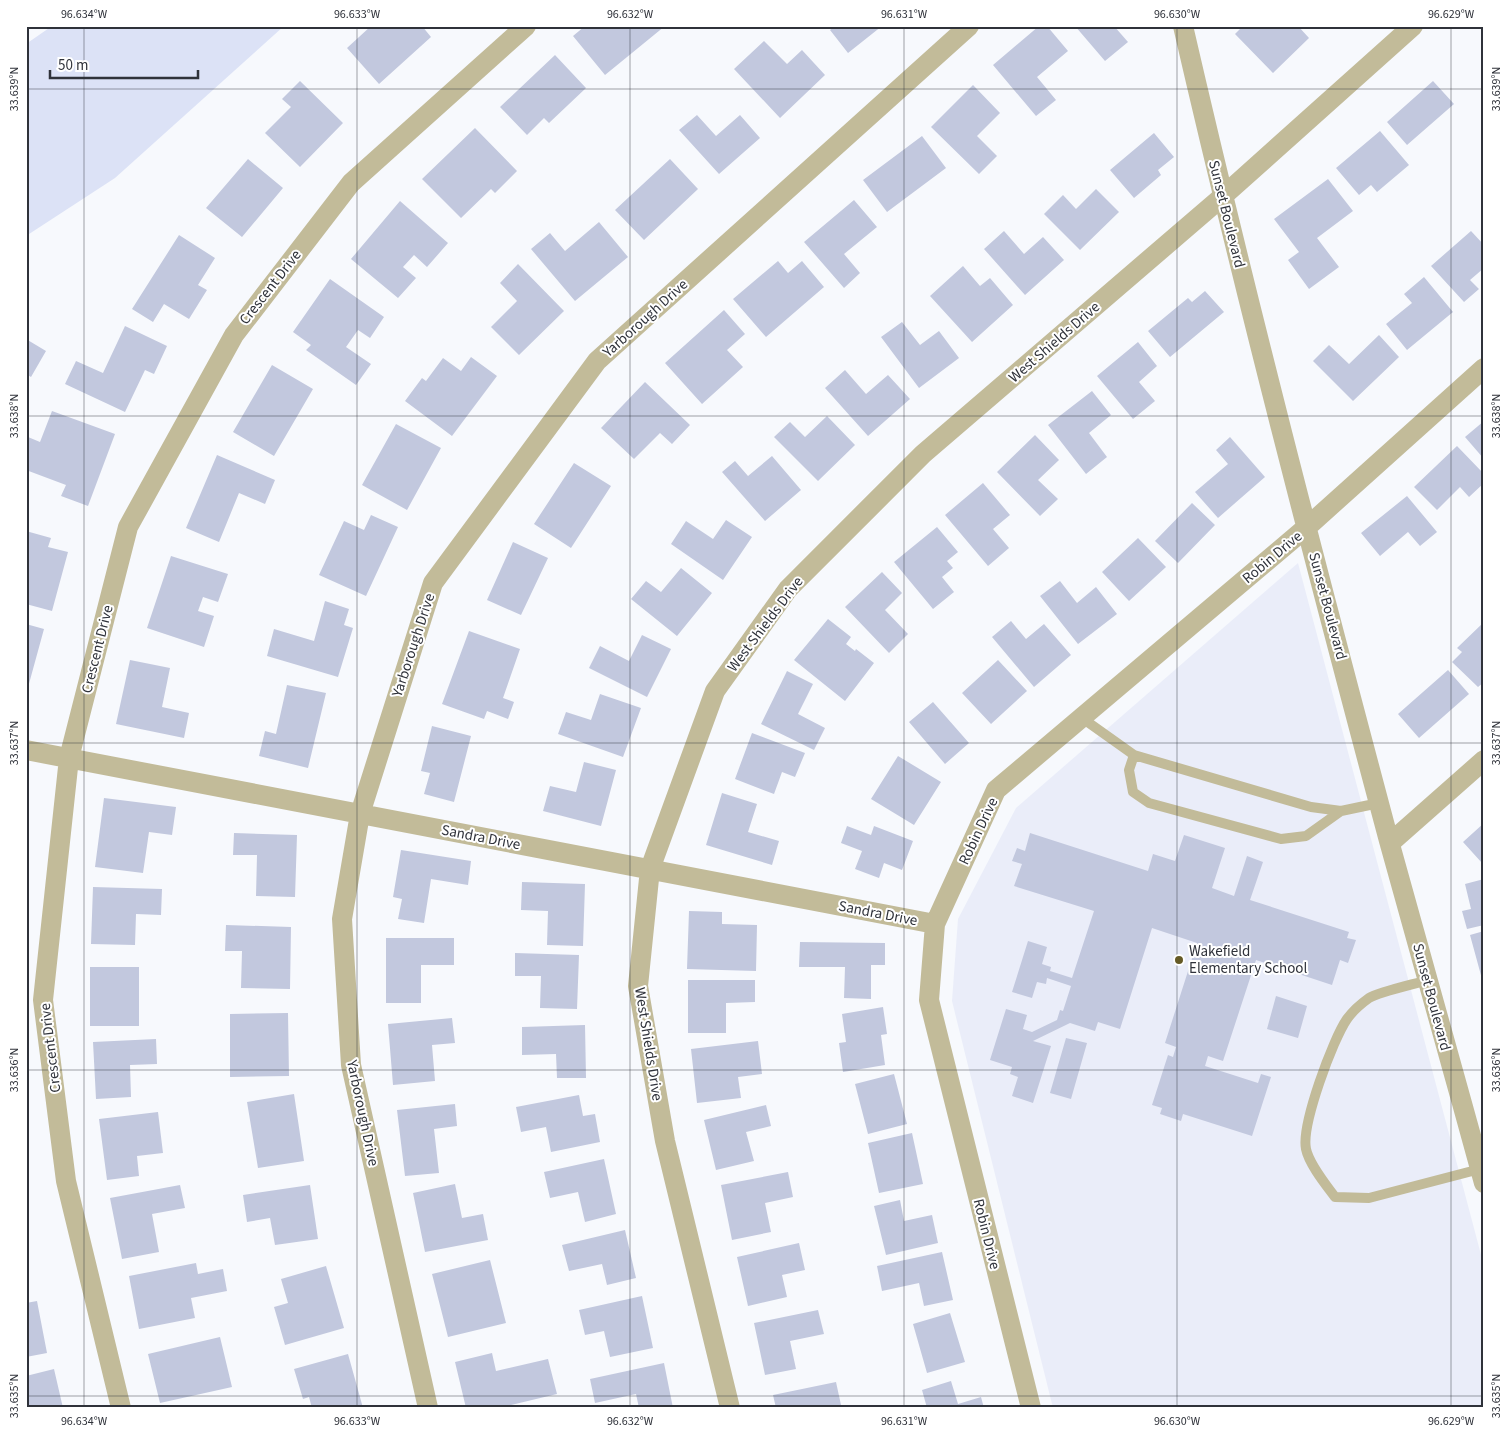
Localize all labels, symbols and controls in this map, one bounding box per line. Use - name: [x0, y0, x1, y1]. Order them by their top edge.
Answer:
- text: 96.634°W: [61, 6, 108, 23]
- text: 96.633°W: [334, 6, 381, 23]
- text: 96.632°W: [607, 6, 654, 23]
- text: 96.631°W: [881, 6, 928, 23]
- text: 96.630°W: [1154, 6, 1201, 23]
- text: 96.629°W: [1428, 6, 1475, 23]
- scale bar: [50, 48, 198, 80]
- text: 50 m: [58, 55, 88, 76]
- text: 33.639°N: [6, 67, 23, 111]
- text: 33.639°N: [1488, 67, 1505, 111]
- street label: Sunset Boulevard: [1203, 158, 1250, 270]
- street label: Crescent Drive: [234, 245, 306, 329]
- street label: Yarborough Drive: [597, 274, 692, 363]
- street label: West Shields Drive: [1004, 297, 1104, 388]
- text: 33.638°N: [6, 394, 23, 438]
- text: 33.638°N: [1488, 394, 1505, 438]
- street label: Robin Drive: [1238, 526, 1307, 589]
- street label: Sunset Boulevard: [1303, 550, 1352, 662]
- street label: West Shields Drive: [723, 572, 808, 676]
- street label: Yarborough Drive: [387, 591, 440, 701]
- street label: Crescent Drive: [76, 603, 119, 695]
- text: 33.637°N: [6, 721, 23, 765]
- text: 33.637°N: [1488, 721, 1505, 765]
- street label: Robin Drive: [954, 794, 1003, 868]
- street label: Sandra Drive: [440, 820, 522, 855]
- street label: Sandra Drive: [837, 896, 919, 931]
- place label: Wakefield Elementary School: [1189, 941, 1307, 979]
- street label: Sunset Boulevard: [1407, 941, 1456, 1053]
- marker: Wakefield Elementary School: [1173, 954, 1185, 966]
- street label: West Shields Drive: [629, 986, 668, 1102]
- street label: Crescent Drive: [35, 1002, 66, 1094]
- text: 33.636°N: [6, 1048, 23, 1092]
- text: 33.636°N: [1488, 1048, 1505, 1092]
- street label: Yarborough Drive: [341, 1057, 384, 1168]
- street label: Robin Drive: [968, 1197, 1005, 1272]
- text: 33.635°N: [6, 1374, 23, 1418]
- text: 33.635°N: [1488, 1374, 1505, 1418]
- text: 96.634°W: [61, 1413, 108, 1430]
- text: 96.633°W: [334, 1413, 381, 1430]
- text: 96.632°W: [607, 1413, 654, 1430]
- text: 96.631°W: [881, 1413, 928, 1430]
- text: 96.630°W: [1154, 1413, 1201, 1430]
- text: 96.629°W: [1428, 1413, 1475, 1430]

